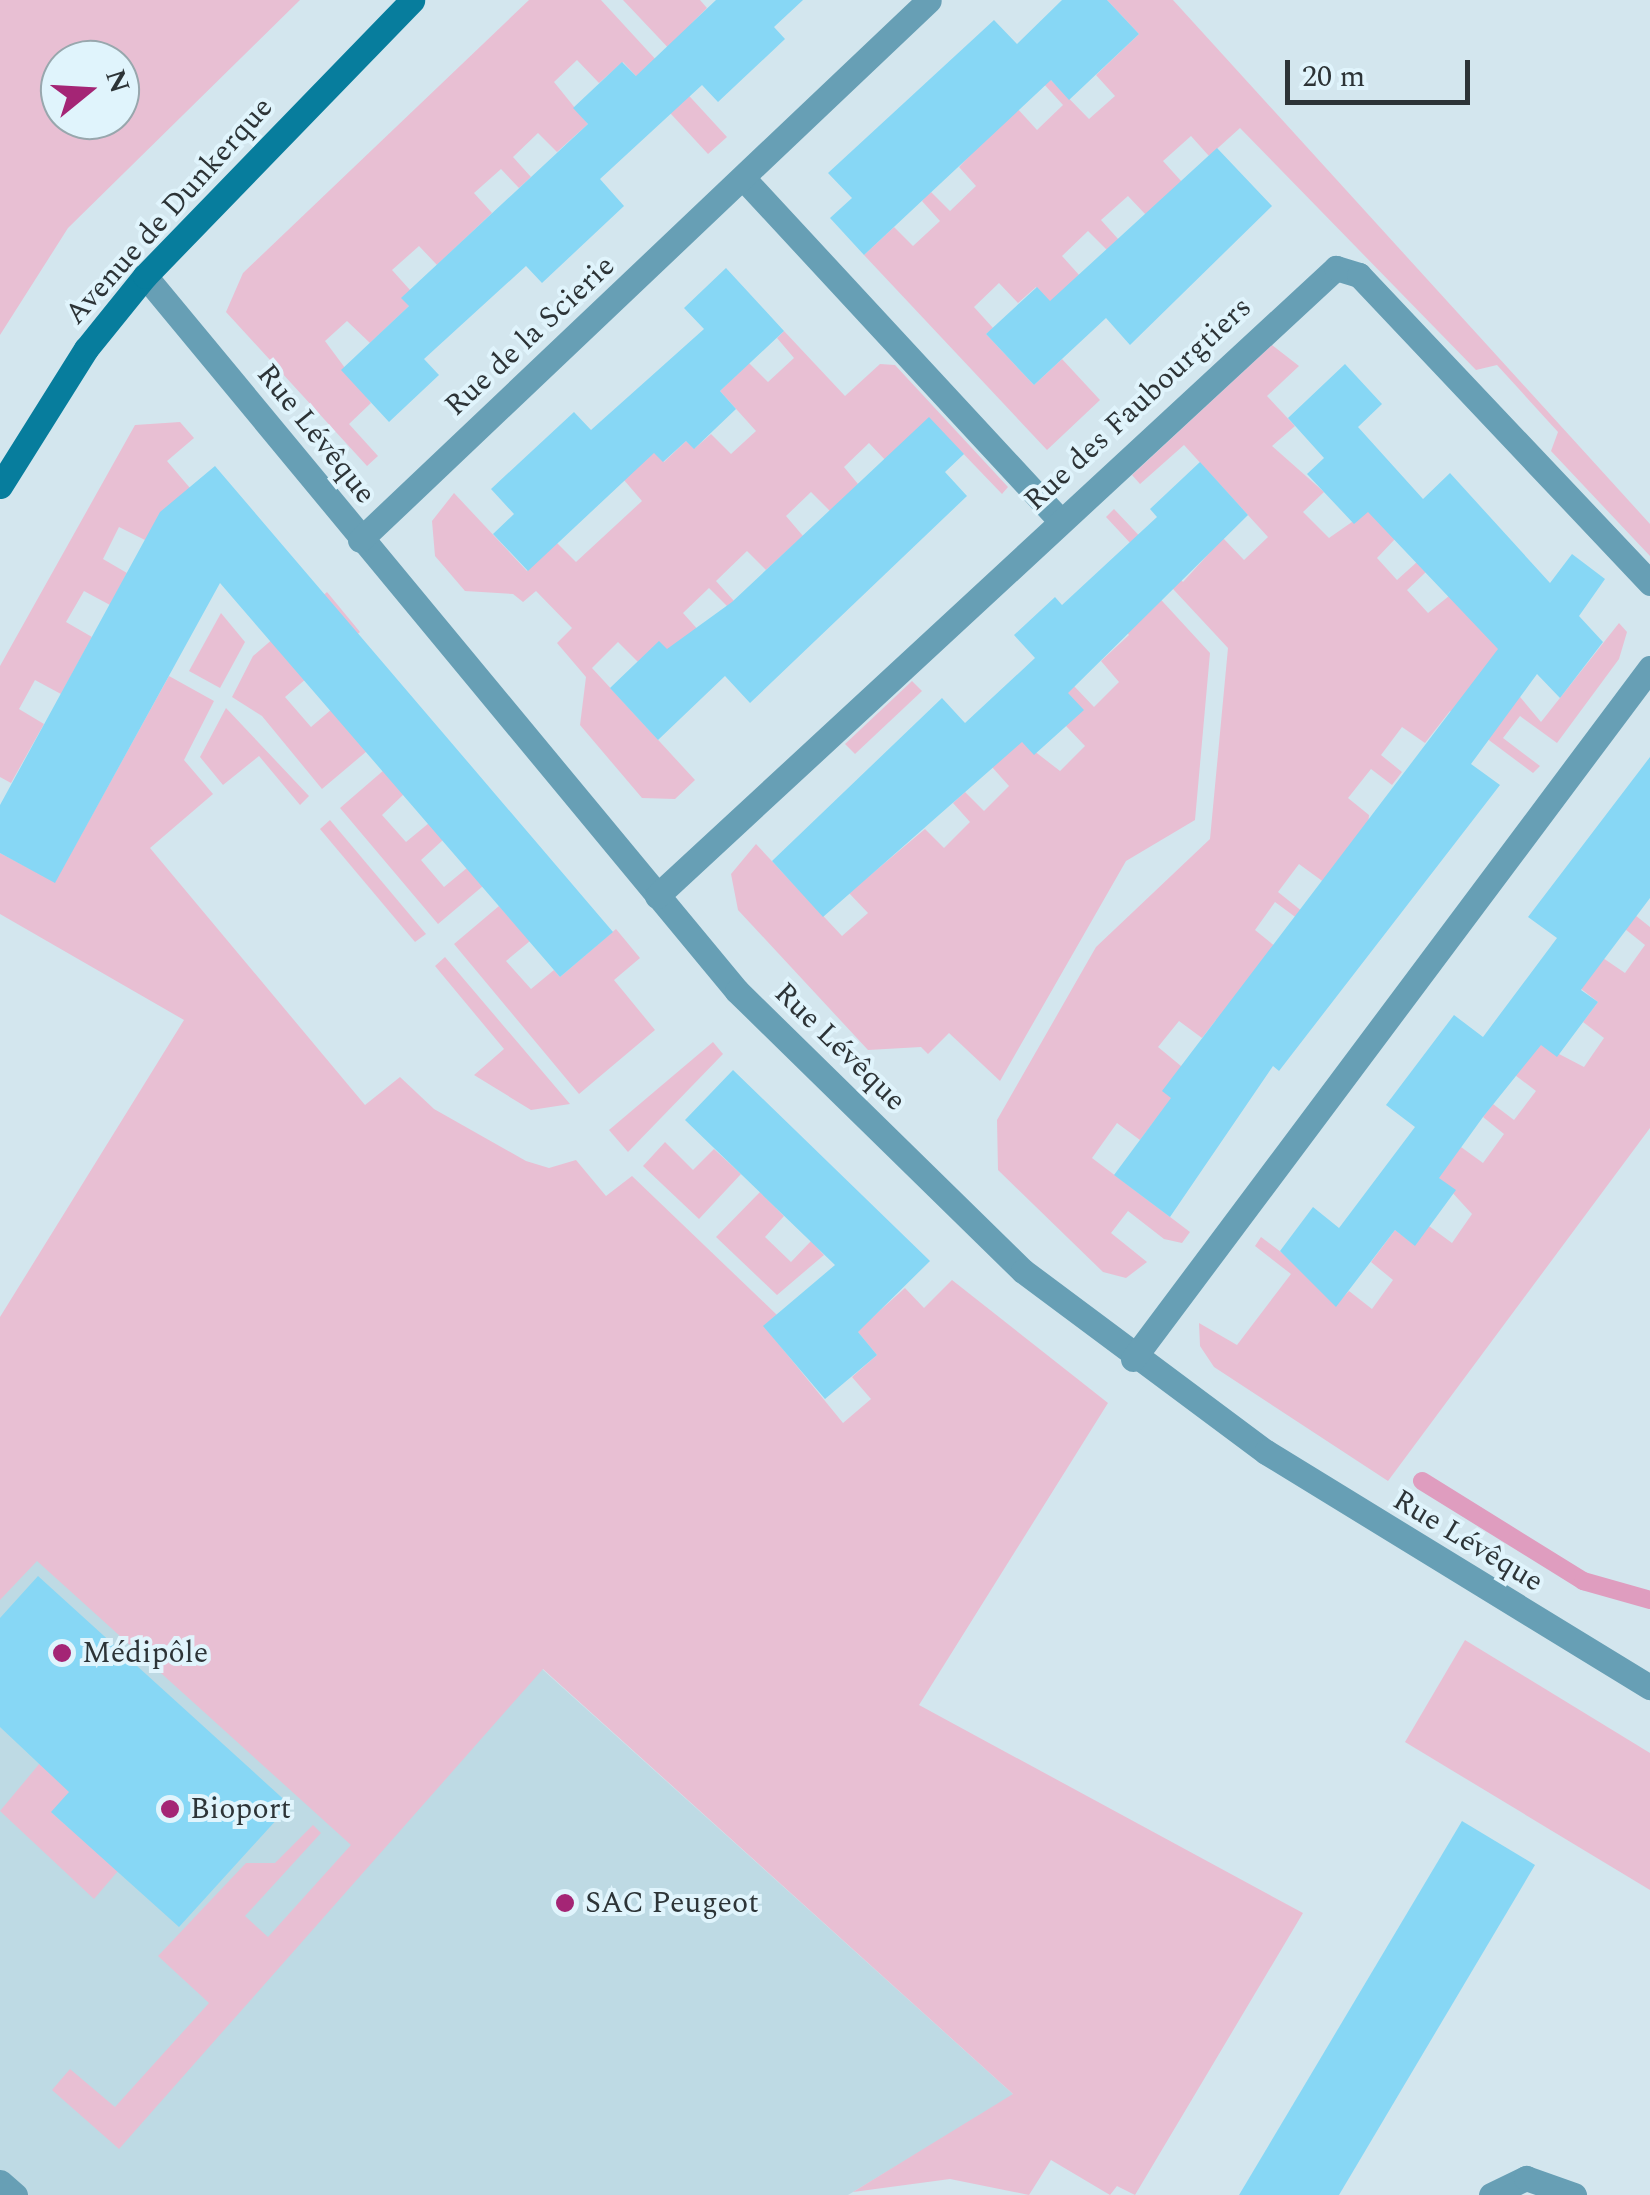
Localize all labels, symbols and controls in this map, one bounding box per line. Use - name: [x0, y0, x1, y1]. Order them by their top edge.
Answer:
- north arrow: [40, 40, 140, 140]
- scale bar: [1290, 40, 1475, 102]
- text: 20 m: [1302, 54, 1365, 100]
- text: N: [93, 64, 141, 99]
- street label: Avenue de Dunkerque: [57, 90, 281, 332]
- street label: Rue de la Scierie: [438, 248, 622, 424]
- street label: Rue des Faubourgtiers: [1017, 289, 1259, 519]
- street label: Rue Lévêque: [249, 357, 383, 511]
- street label: Rue Lévêque: [767, 975, 913, 1119]
- street label: Rue Lévêque: [1386, 1482, 1550, 1600]
- place label: Médipôle: [82, 1635, 208, 1671]
- marker: Médipôle: [51, 1642, 73, 1664]
- place label: Bioport: [190, 1791, 291, 1827]
- marker: Bioport: [159, 1798, 181, 1820]
- place label: SAC Peugeot: [585, 1885, 759, 1921]
- marker: SAC Peugeot: [554, 1892, 576, 1914]

